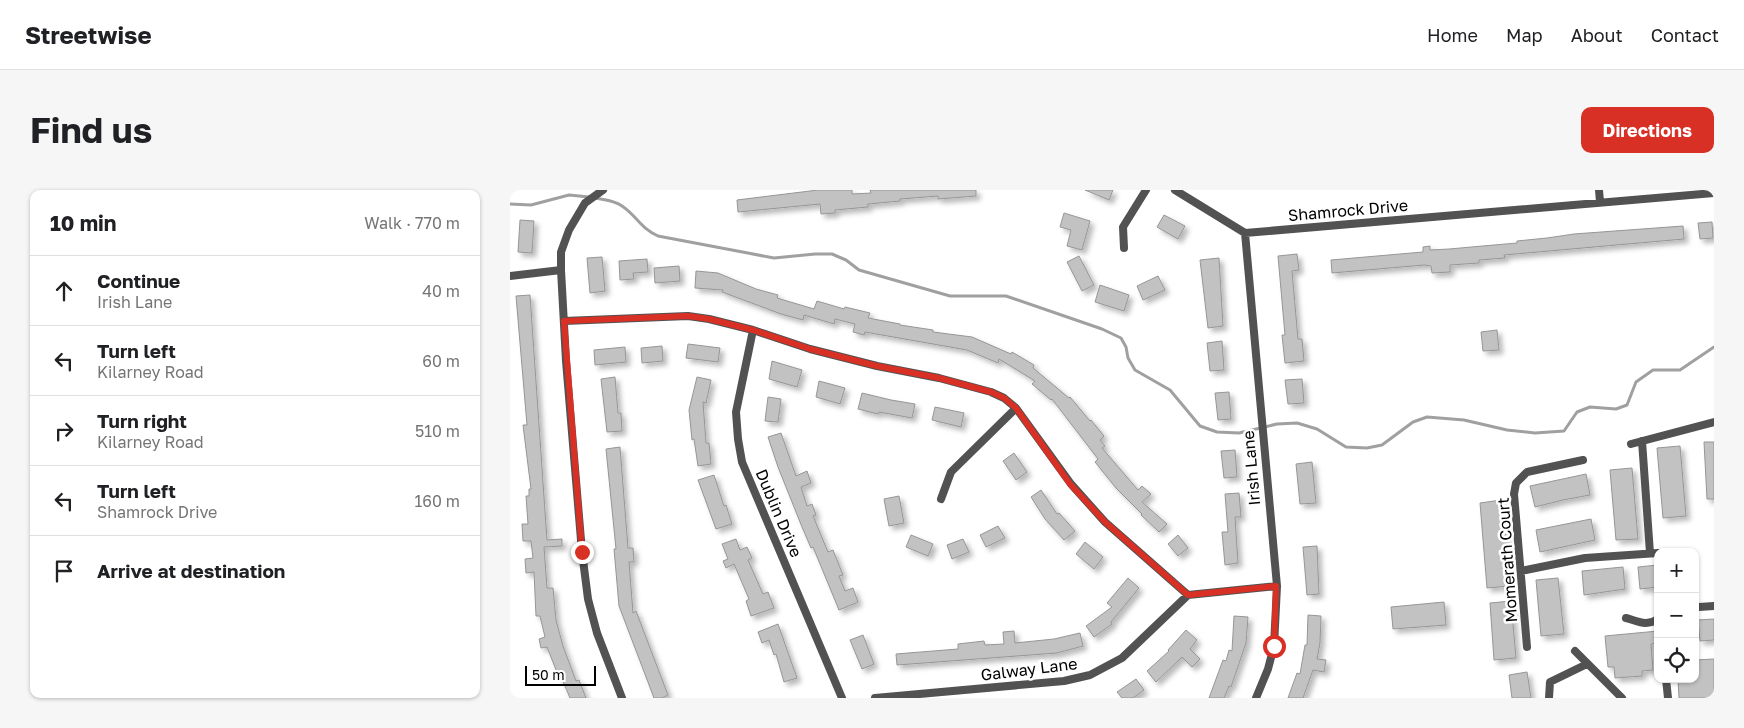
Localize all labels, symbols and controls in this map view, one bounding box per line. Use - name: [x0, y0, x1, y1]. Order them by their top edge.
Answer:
- text: Streetwise: [25, 20, 152, 49]
- text: Home: [1427, 24, 1478, 46]
- text: Map: [1506, 24, 1543, 46]
- text: About: [1571, 24, 1623, 46]
- text: Contact: [1651, 24, 1719, 46]
- button: Directions: [1581, 107, 1714, 153]
- text: Find us: [30, 109, 152, 151]
- street label: Shamrock Drive: [1287, 195, 1409, 225]
- text: 10 min: [50, 210, 117, 236]
- text: Walk · 770 m: [364, 213, 460, 233]
- text: Continue: [97, 269, 180, 292]
- icon: ahead: [50, 277, 78, 305]
- text: 40 m: [422, 281, 460, 301]
- text: Irish Lane: [97, 292, 172, 312]
- text: Turn left: [97, 339, 176, 362]
- icon: left: [50, 347, 78, 375]
- text: 60 m: [422, 351, 460, 371]
- text: Kilarney Road: [97, 362, 204, 382]
- text: Turn right: [97, 409, 187, 432]
- icon: right: [50, 417, 78, 445]
- text: 510 m: [415, 421, 460, 441]
- street label: Irish Lane: [1238, 430, 1264, 506]
- text: Kilarney Road: [97, 432, 204, 452]
- street label: Dublin Drive: [752, 466, 806, 560]
- text: Turn left: [97, 479, 176, 502]
- icon: left: [50, 487, 78, 515]
- text: 160 m: [414, 491, 460, 511]
- street label: Momerath Court: [1493, 497, 1521, 623]
- text: Shamrock Drive: [97, 502, 217, 522]
- route end: [571, 541, 594, 564]
- map controls: [1654, 548, 1699, 683]
- button: +: [1654, 548, 1699, 593]
- icon: arrive: [50, 557, 78, 585]
- text: Arrive at destination: [97, 559, 285, 582]
- button: −: [1654, 593, 1699, 638]
- route start: [1263, 635, 1286, 658]
- button: locate: [1654, 638, 1699, 683]
- street label: Galway Lane: [980, 653, 1078, 685]
- scale bar: [525, 663, 596, 686]
- text: 50 m: [532, 666, 565, 683]

